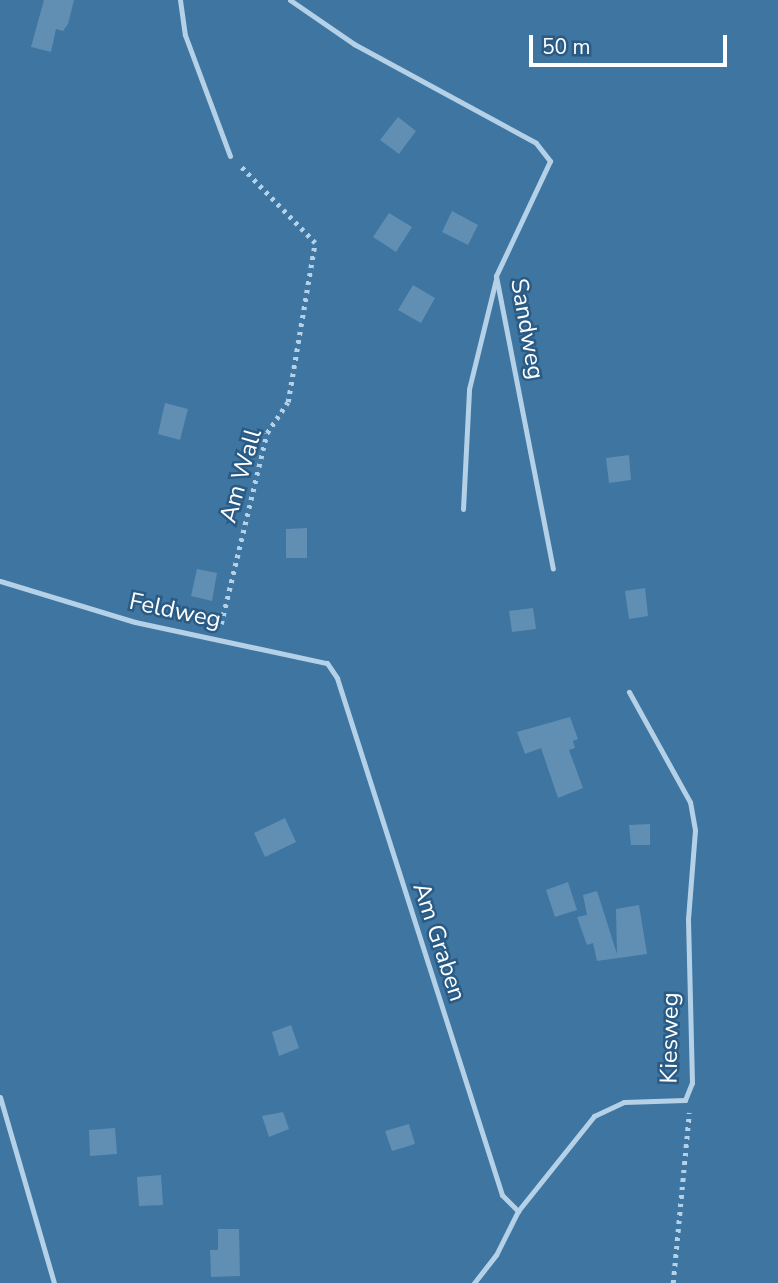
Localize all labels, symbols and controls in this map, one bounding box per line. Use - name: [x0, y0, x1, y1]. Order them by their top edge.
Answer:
- scale bar: [533, 21, 731, 65]
- text: 50 m: [542, 33, 591, 61]
- street label: Sandweg: [504, 276, 550, 382]
- street label: Am Wall: [214, 426, 268, 526]
- street label: Feldweg: [126, 587, 224, 635]
- street label: Am Graben: [406, 879, 472, 1005]
- street label: Kiesweg: [655, 992, 685, 1084]

